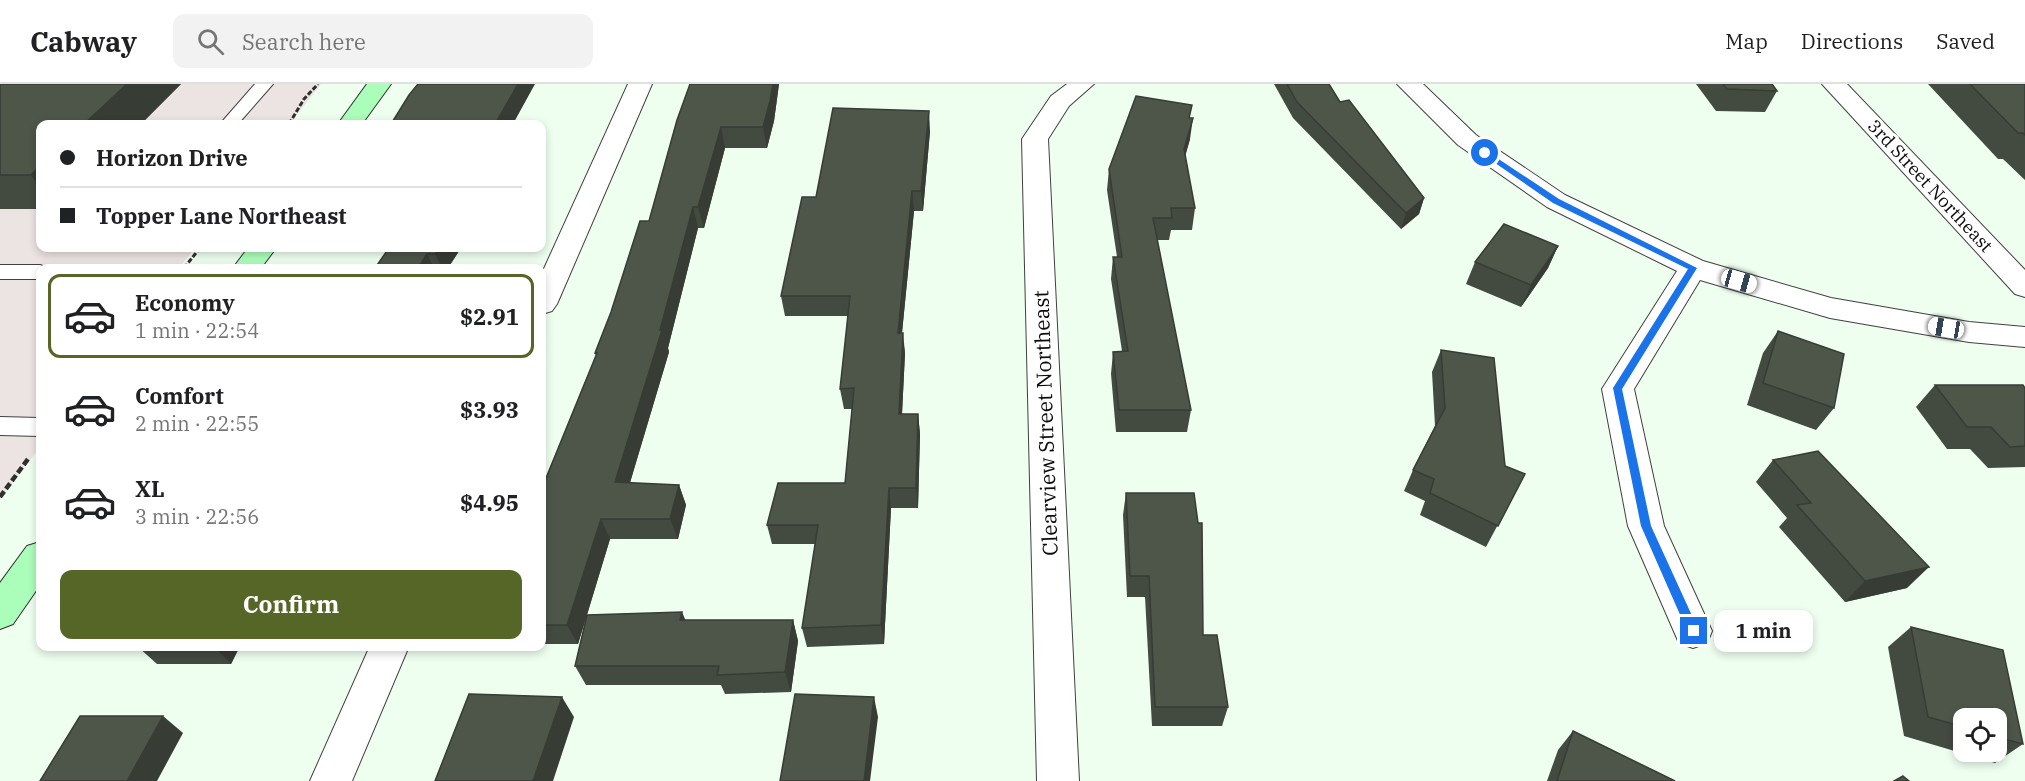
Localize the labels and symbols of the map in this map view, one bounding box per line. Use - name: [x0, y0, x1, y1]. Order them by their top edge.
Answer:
- street label: 3rd Street Northeast: [1863, 115, 1998, 257]
- route start: [1471, 139, 1498, 166]
- car: [1719, 267, 1759, 295]
- street label: Clearview Street Northeast: [1026, 290, 1064, 556]
- car: [1927, 316, 1965, 340]
- callout: 1 min: [1715, 610, 1814, 652]
- route end: [1680, 617, 1707, 644]

